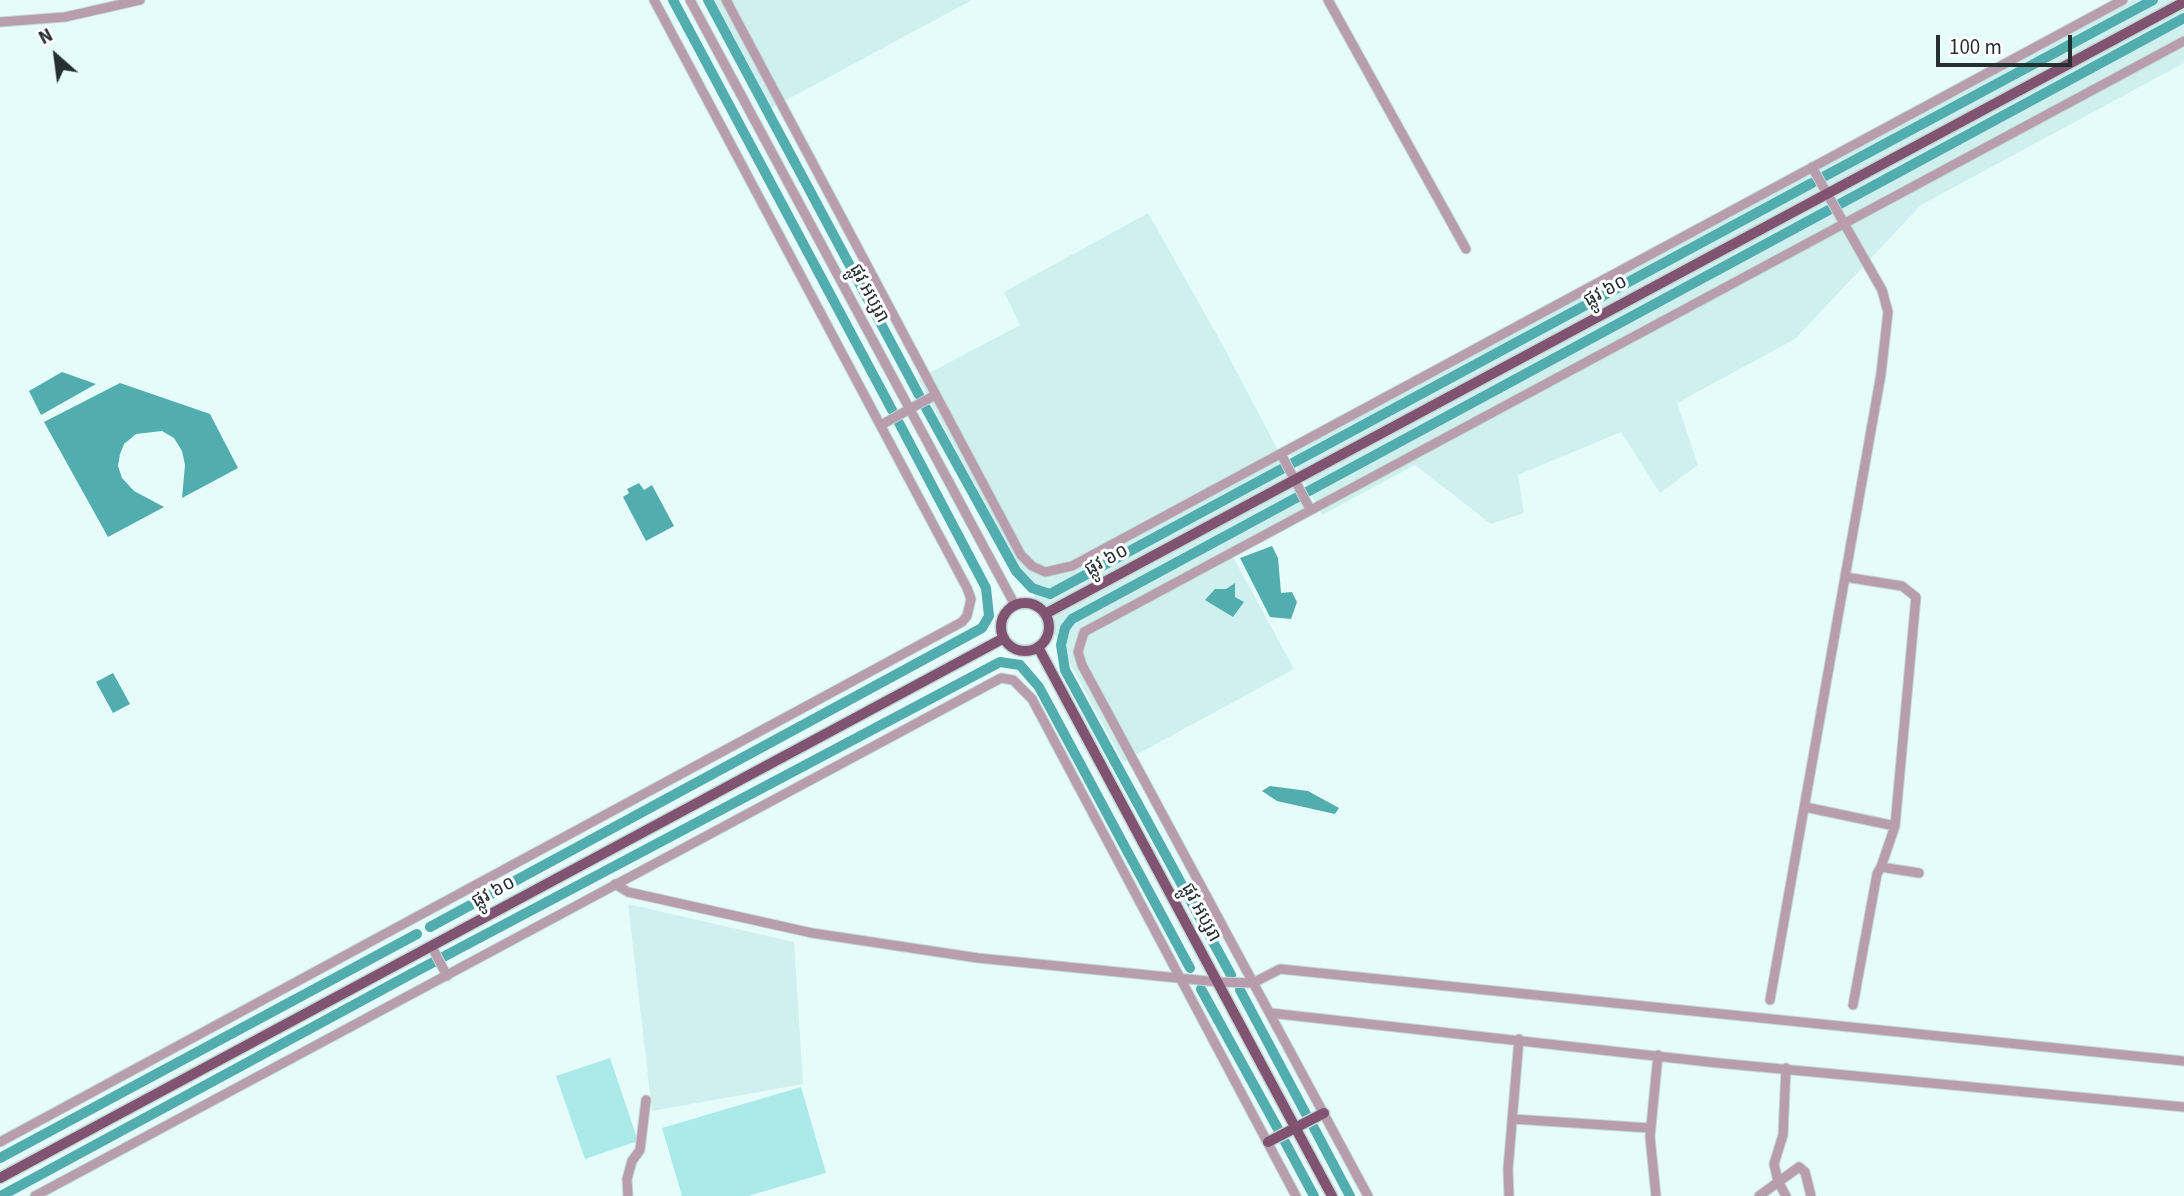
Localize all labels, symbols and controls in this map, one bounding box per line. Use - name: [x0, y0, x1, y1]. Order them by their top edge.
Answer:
- north arrow: [21, 21, 91, 91]
- scale bar: [1939, 21, 2076, 65]
- text: N: [34, 22, 58, 52]
- text: 100 m: [1949, 32, 2002, 62]
- street label: ផ្លូវ អប្សរា: [843, 261, 893, 327]
- street label: ផ្លូវ ៦០: [1580, 271, 1632, 313]
- street label: ផ្លូវ ៦០: [1081, 540, 1133, 582]
- street label: ផ្លូវ ៦០: [468, 872, 520, 914]
- street label: ផ្លូវ អប្សរា: [1175, 880, 1225, 946]

